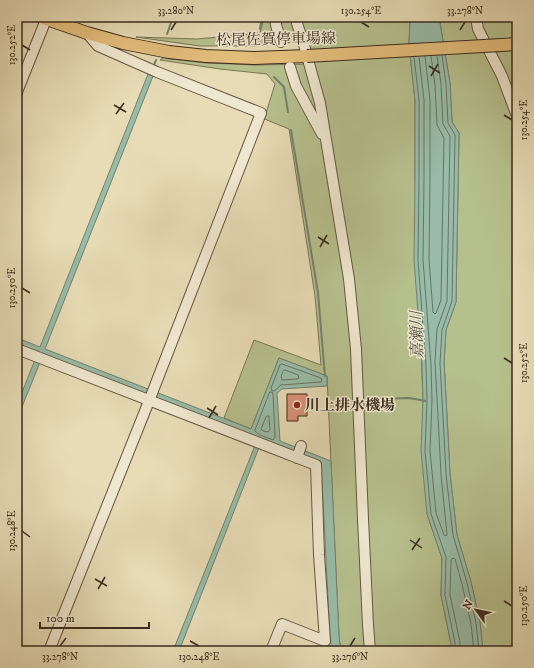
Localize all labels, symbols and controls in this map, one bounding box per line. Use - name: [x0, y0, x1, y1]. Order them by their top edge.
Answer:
- text: 33.280°N: [158, 5, 194, 17]
- text: 130.254°E: [341, 5, 381, 17]
- text: 33.278°N: [447, 5, 483, 17]
- text: 130.252°E: [6, 25, 18, 65]
- street label: 松尾佐賀停車場線: [216, 29, 336, 50]
- text: 130.254°E: [518, 100, 530, 140]
- text: 130.250°E: [6, 268, 18, 308]
- water label: 嘉瀬川: [407, 309, 427, 359]
- text: 130.252°E: [518, 343, 530, 383]
- place label: 川上排水機場: [305, 396, 395, 415]
- marker: 川上排水機場: [292, 400, 302, 410]
- text: 130.248°E: [6, 510, 18, 552]
- text: 130.250°E: [518, 586, 530, 626]
- north arrow: [456, 590, 496, 630]
- text: N: [460, 597, 477, 613]
- scale bar: [40, 604, 149, 630]
- text: 100 m: [46, 611, 75, 626]
- text: 33.278°N: [42, 651, 78, 663]
- text: 130.248°E: [178, 651, 220, 663]
- text: 33.276°N: [332, 651, 368, 663]

